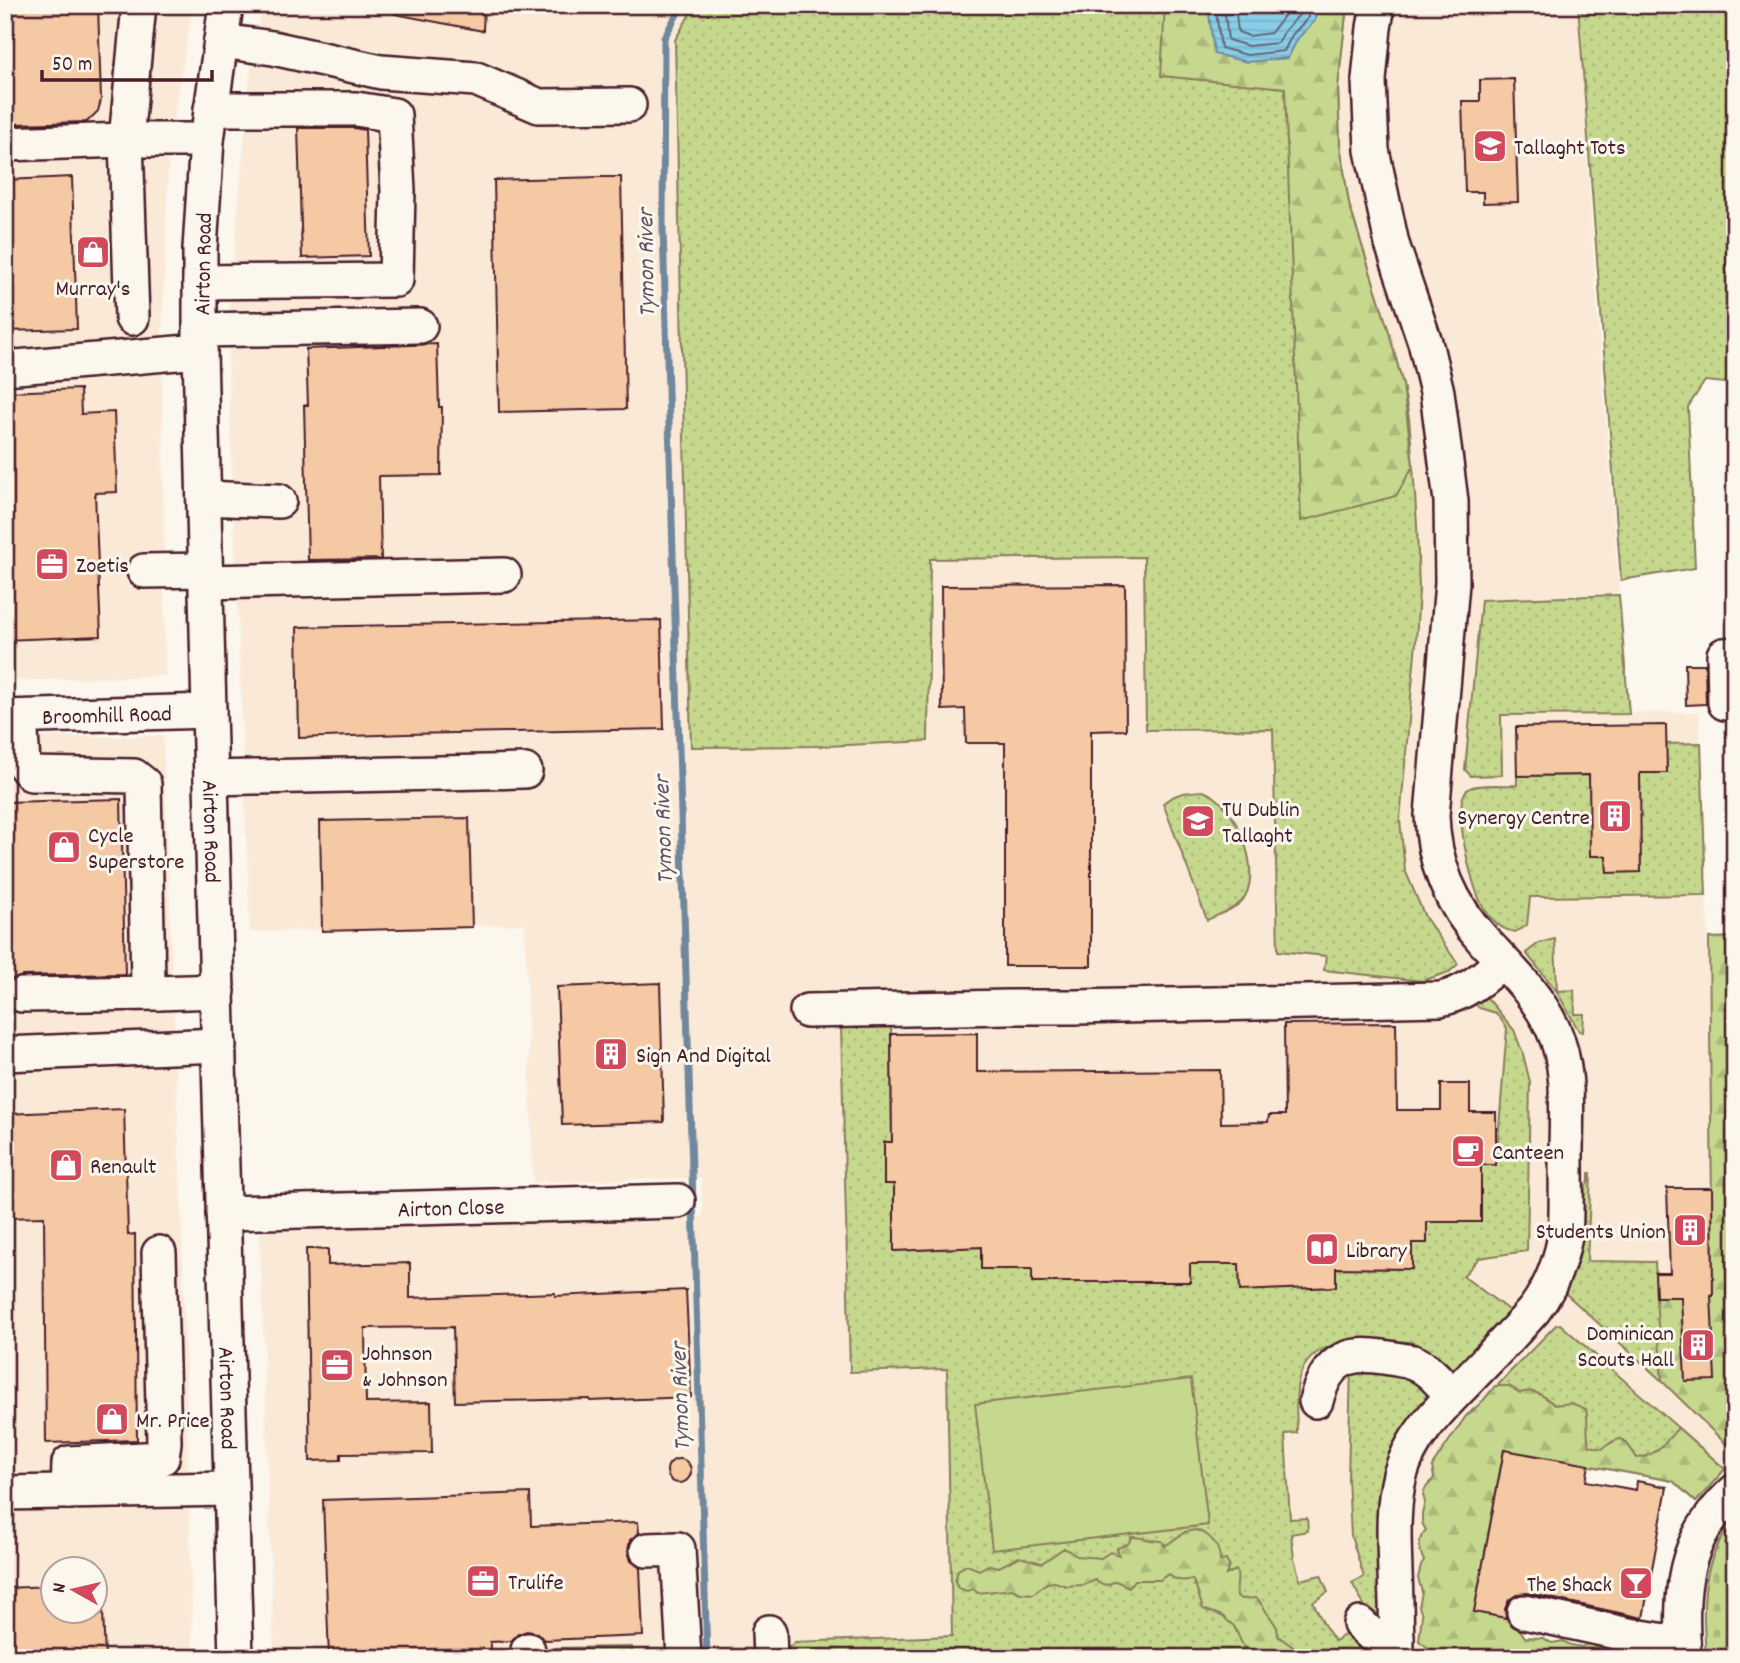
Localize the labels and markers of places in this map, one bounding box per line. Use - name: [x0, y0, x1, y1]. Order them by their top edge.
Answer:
- school or university icon: Tallaght Tots: [1471, 127, 1509, 165]
- place label: Tallaght Tots: [1514, 133, 1626, 166]
- shop icon: Murray's: [74, 233, 112, 271]
- place label: Murray's: [56, 274, 130, 307]
- office icon: Zoetis: [33, 545, 71, 583]
- place label: Zoetis: [76, 551, 129, 584]
- place label: TU Dublin Tallaght: [1222, 795, 1300, 854]
- building icon: Synergy Centre: [1596, 797, 1634, 835]
- school or university icon: TU Dublin Tallaght: [1179, 802, 1217, 840]
- place label: Synergy Centre: [1457, 803, 1590, 836]
- place label: Cycle Superstore: [88, 821, 184, 880]
- shop icon: Cycle Superstore: [45, 828, 83, 866]
- building icon: Sign And Digital: [592, 1035, 630, 1073]
- place label: Sign And Digital: [636, 1041, 771, 1074]
- cafe icon: Canteen: [1449, 1132, 1487, 1170]
- place label: Canteen: [1492, 1138, 1564, 1171]
- shop icon: Renault: [47, 1146, 85, 1184]
- place label: Renault: [90, 1152, 157, 1185]
- building icon: Students Union: [1671, 1211, 1709, 1249]
- place label: Students Union: [1536, 1217, 1666, 1250]
- library icon: Library: [1303, 1230, 1341, 1268]
- place label: Library: [1346, 1236, 1407, 1269]
- place label: Dominican Scouts Hall: [1578, 1319, 1675, 1378]
- building icon: Dominican Scouts Hall: [1679, 1326, 1717, 1364]
- place label: Johnson & Johnson: [362, 1339, 448, 1398]
- office icon: Johnson & Johnson: [318, 1346, 356, 1384]
- shop icon: Mr. Price: [93, 1400, 131, 1438]
- place label: Mr. Price: [136, 1406, 210, 1439]
- office icon: Trulife: [464, 1562, 502, 1600]
- bar icon: The Shack: [1617, 1564, 1655, 1602]
- place label: Trulife: [508, 1568, 564, 1601]
- place label: The Shack: [1527, 1570, 1612, 1603]

